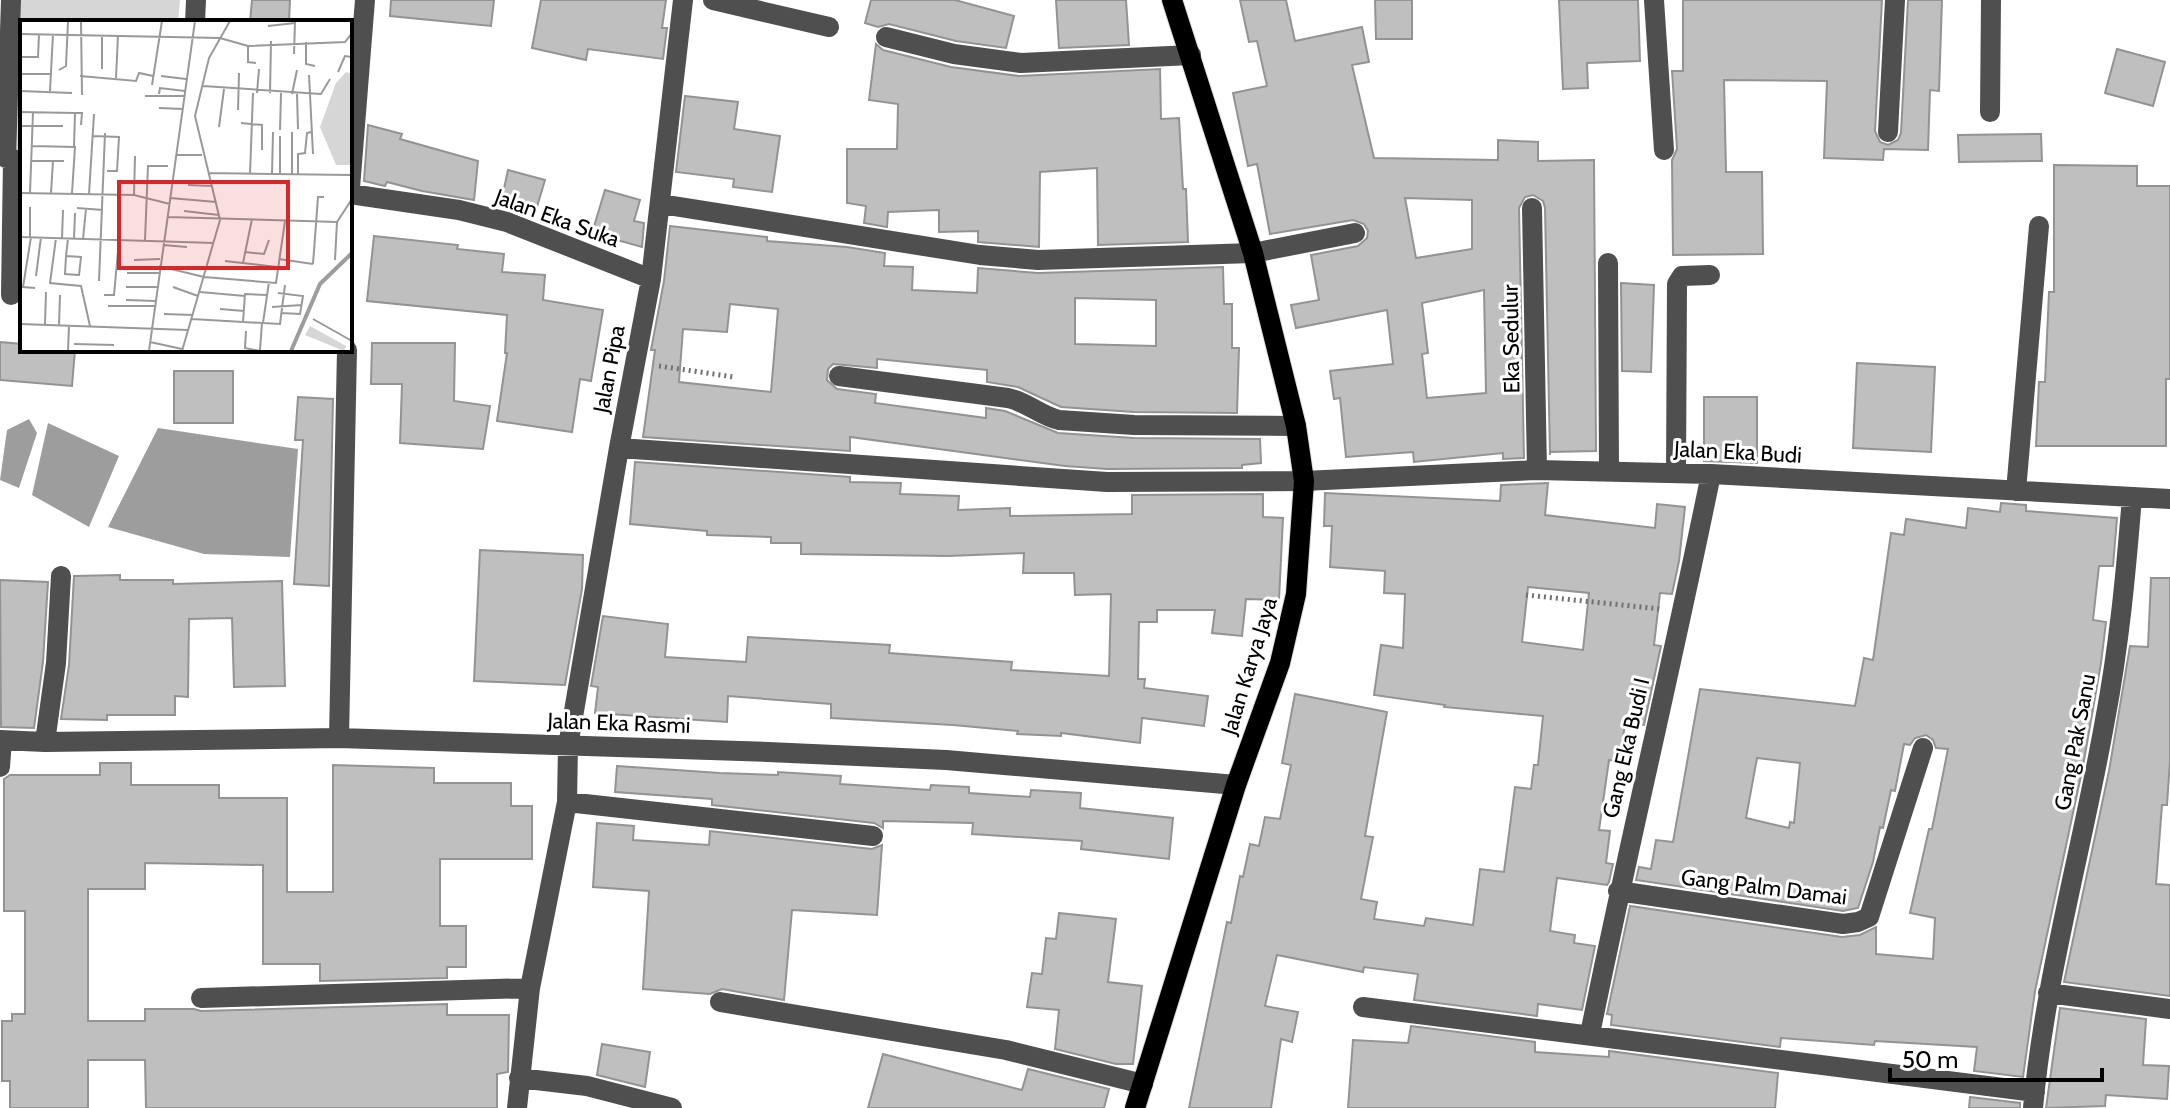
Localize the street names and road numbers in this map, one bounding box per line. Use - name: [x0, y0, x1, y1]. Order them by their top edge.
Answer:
- street label: Jalan Eka Suka: [490, 183, 624, 253]
- street label: Eka Sedulur: [1497, 284, 1525, 394]
- street label: Jalan Pipa: [587, 322, 631, 416]
- street label: Jalan Eka Budi: [1672, 435, 1803, 469]
- street label: Jalan Karya Jaya: [1215, 594, 1283, 739]
- street label: Gang Pak Sanu: [2049, 671, 2101, 813]
- street label: Gang Eka Budi I: [1597, 675, 1655, 821]
- street label: Jalan Eka Rasmi: [546, 707, 691, 739]
- street label: Gang Palm Damai: [1680, 863, 1848, 911]

